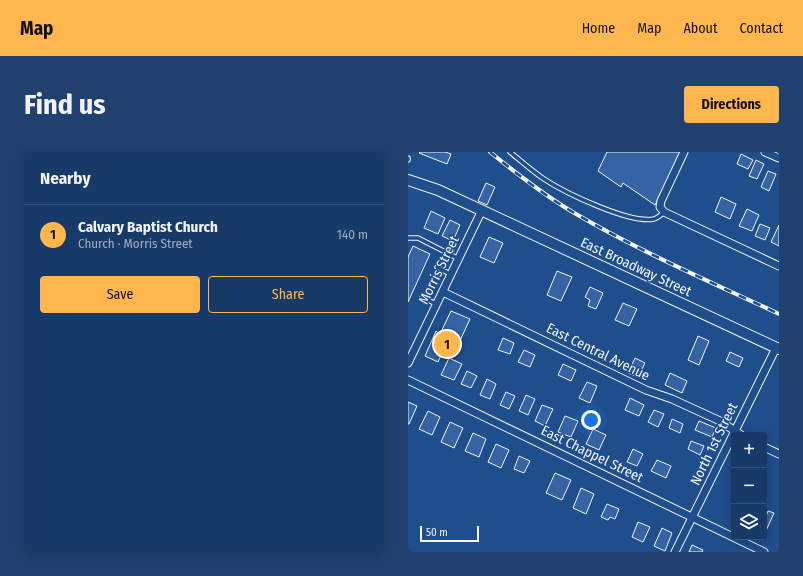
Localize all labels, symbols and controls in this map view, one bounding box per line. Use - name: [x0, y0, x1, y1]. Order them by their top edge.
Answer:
- text: Map: [20, 17, 53, 40]
- text: Home: [582, 20, 615, 37]
- text: Map: [637, 20, 661, 37]
- text: About: [683, 20, 718, 37]
- text: Contact: [740, 20, 783, 37]
- button: Directions: [684, 86, 779, 123]
- text: Find us: [24, 88, 106, 121]
- text: Nearby: [40, 168, 91, 189]
- text: Calvary Baptist Church: [78, 218, 218, 236]
- text: 1: [50, 227, 56, 242]
- text: 140 m: [337, 227, 368, 242]
- street label: Morris Street: [415, 232, 463, 307]
- street label: East Broadway Street: [578, 234, 695, 300]
- text: Church · Morris Street: [78, 236, 193, 251]
- button: Save: [40, 276, 200, 313]
- button: Share: [208, 276, 368, 313]
- street label: East Central Avenue: [544, 320, 653, 384]
- pin: 1: [434, 329, 460, 359]
- street label: North 1st Street: [687, 400, 741, 488]
- your location: [581, 410, 601, 430]
- street label: East Chappel Street: [538, 422, 646, 486]
- map controls: [731, 432, 767, 540]
- button: +: [731, 432, 767, 468]
- button: −: [731, 468, 767, 504]
- button: layers: [731, 504, 767, 540]
- scale bar: [420, 524, 479, 543]
- text: 50 m: [426, 526, 448, 539]

